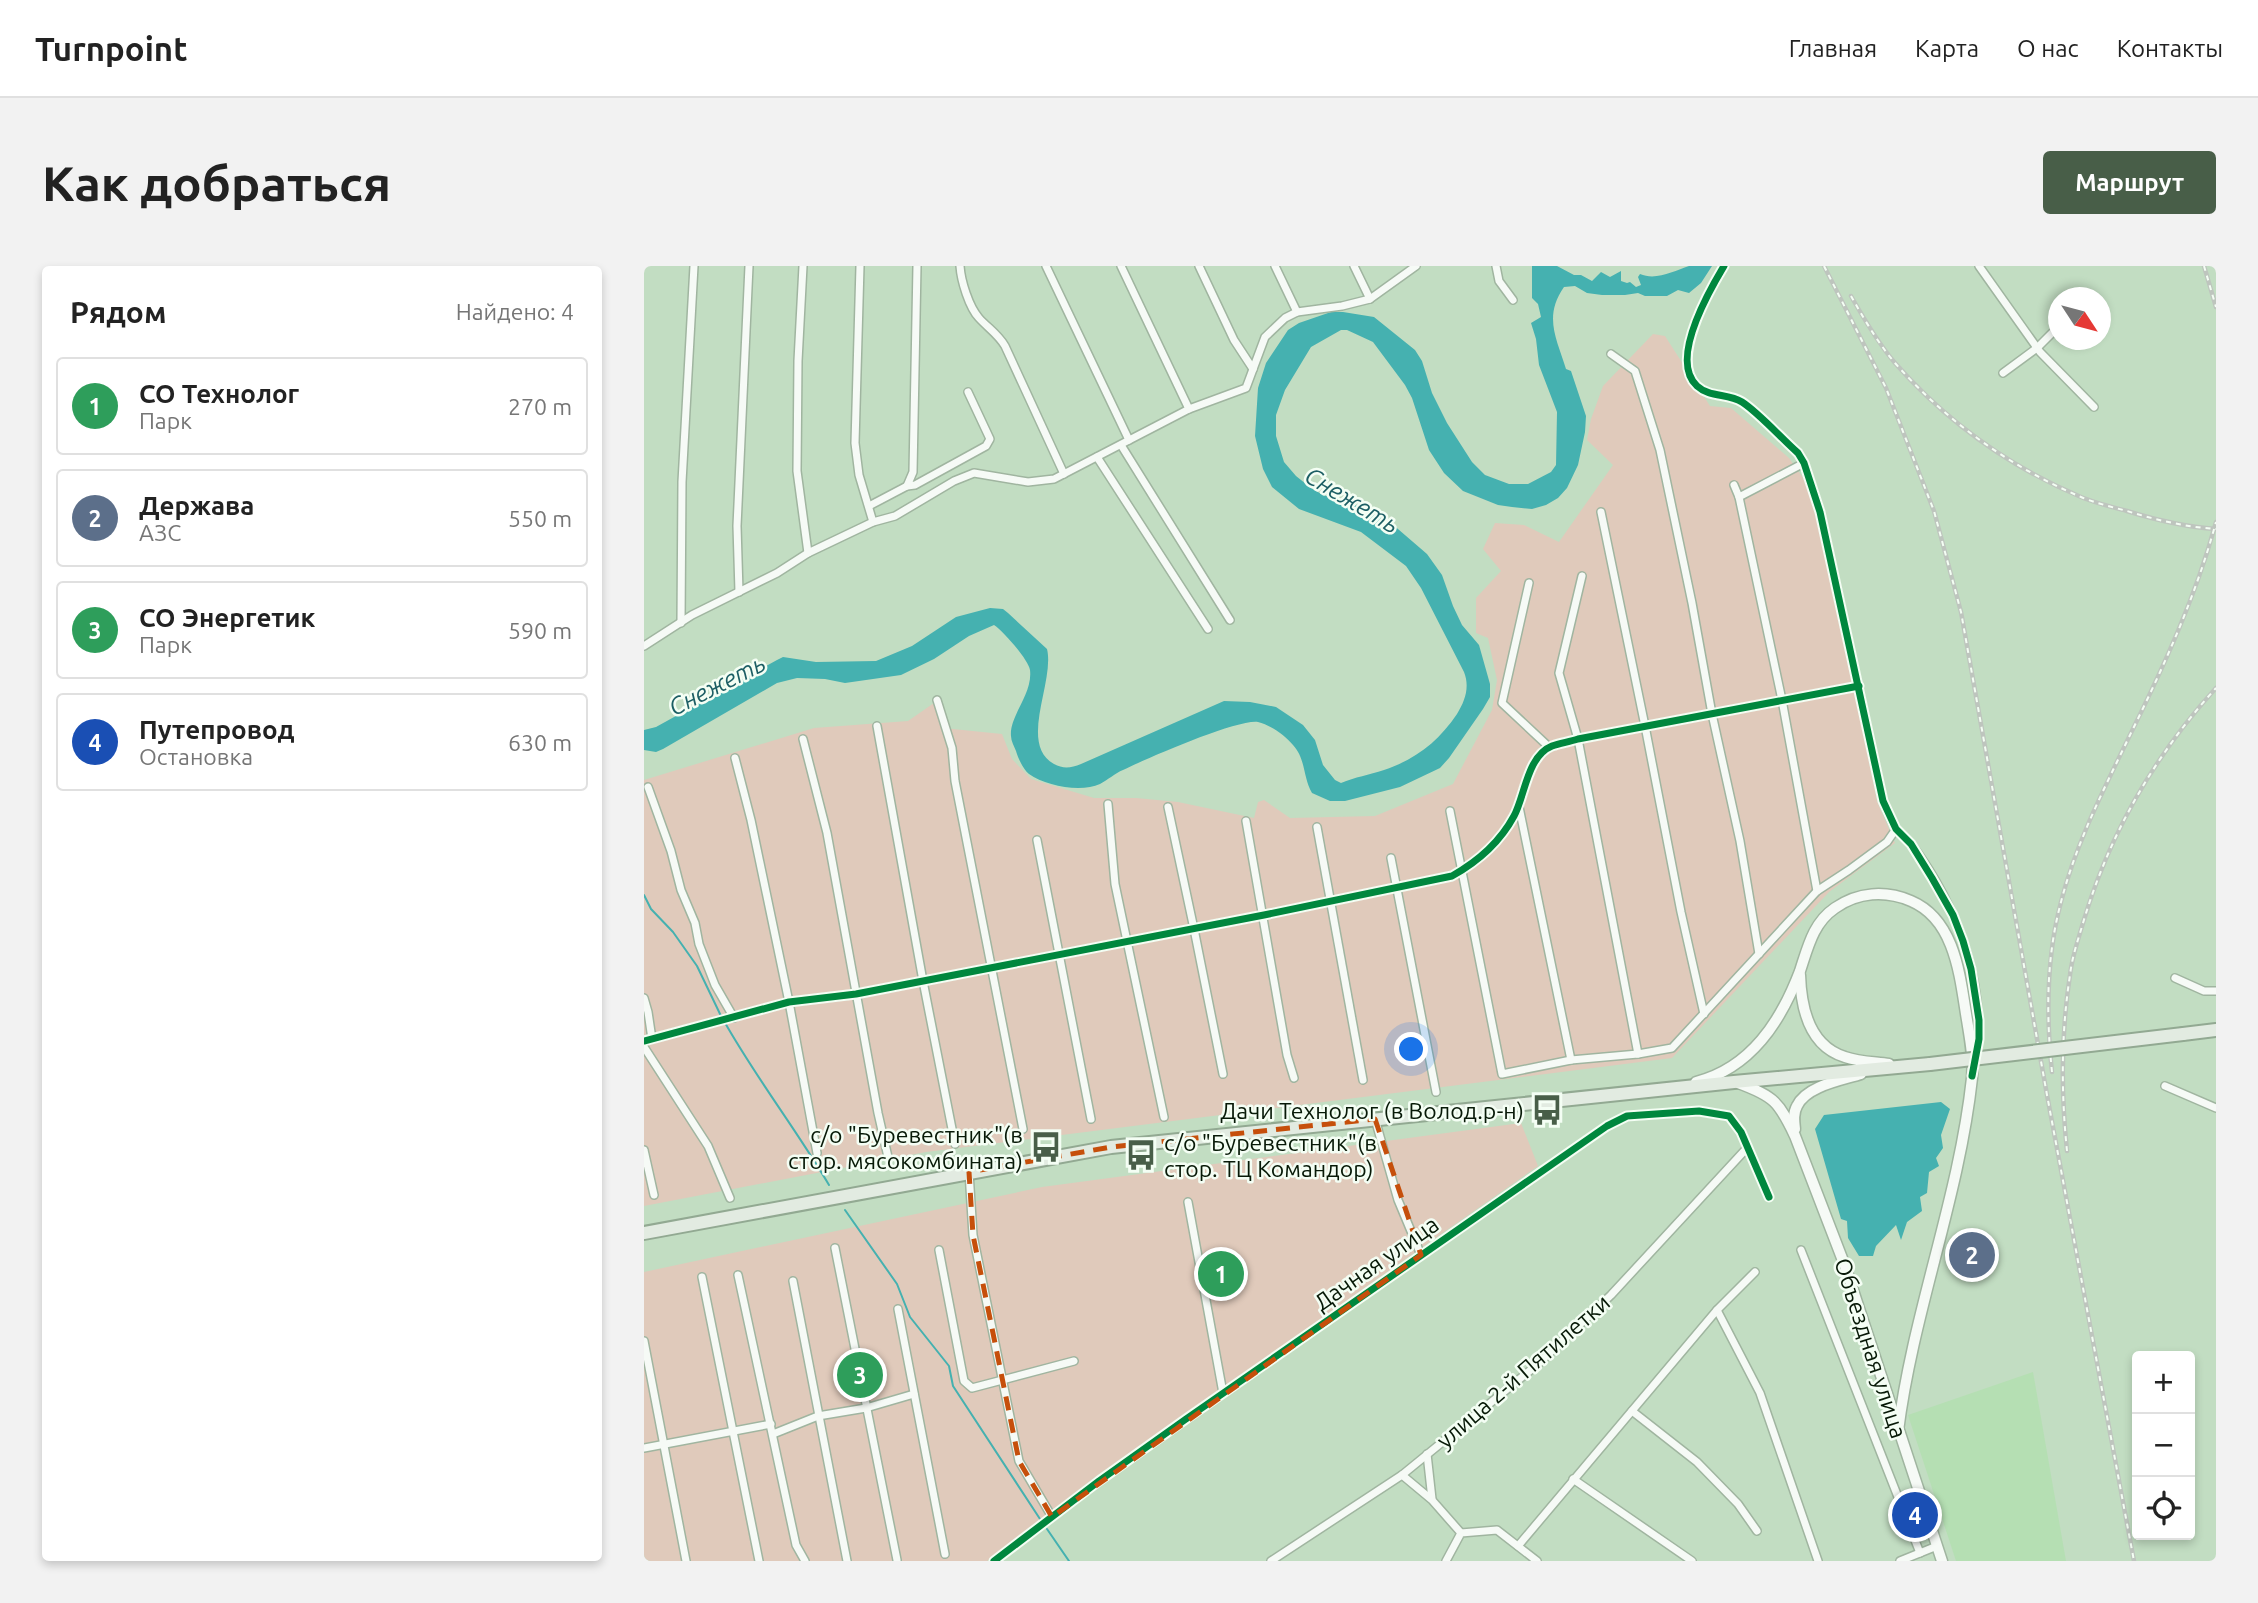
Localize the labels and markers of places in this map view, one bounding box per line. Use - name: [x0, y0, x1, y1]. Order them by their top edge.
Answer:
- bus stop icon: Дачи Технолог (в Волод.р-н): [1530, 1093, 1564, 1127]
- place label: Дачи Технолог (в Волод.р-н): [1220, 1098, 1524, 1124]
- place label: с/о "Буревестник"(в стор. мясокомбината): [788, 1122, 1023, 1174]
- bus stop icon: с/о "Буревестник"(в стор. мясокомбината): [1029, 1130, 1063, 1164]
- place label: с/о "Буревестник"(в стор. ТЦ Командор): [1164, 1130, 1377, 1182]
- bus stop icon: с/о "Буревестник"(в стор. ТЦ Командор): [1124, 1138, 1158, 1172]
- pin: 2: [1949, 1229, 1995, 1281]
- pin: 1: [1198, 1248, 1244, 1300]
- pin: 3: [837, 1349, 883, 1401]
- pin: 4: [1892, 1489, 1938, 1541]

